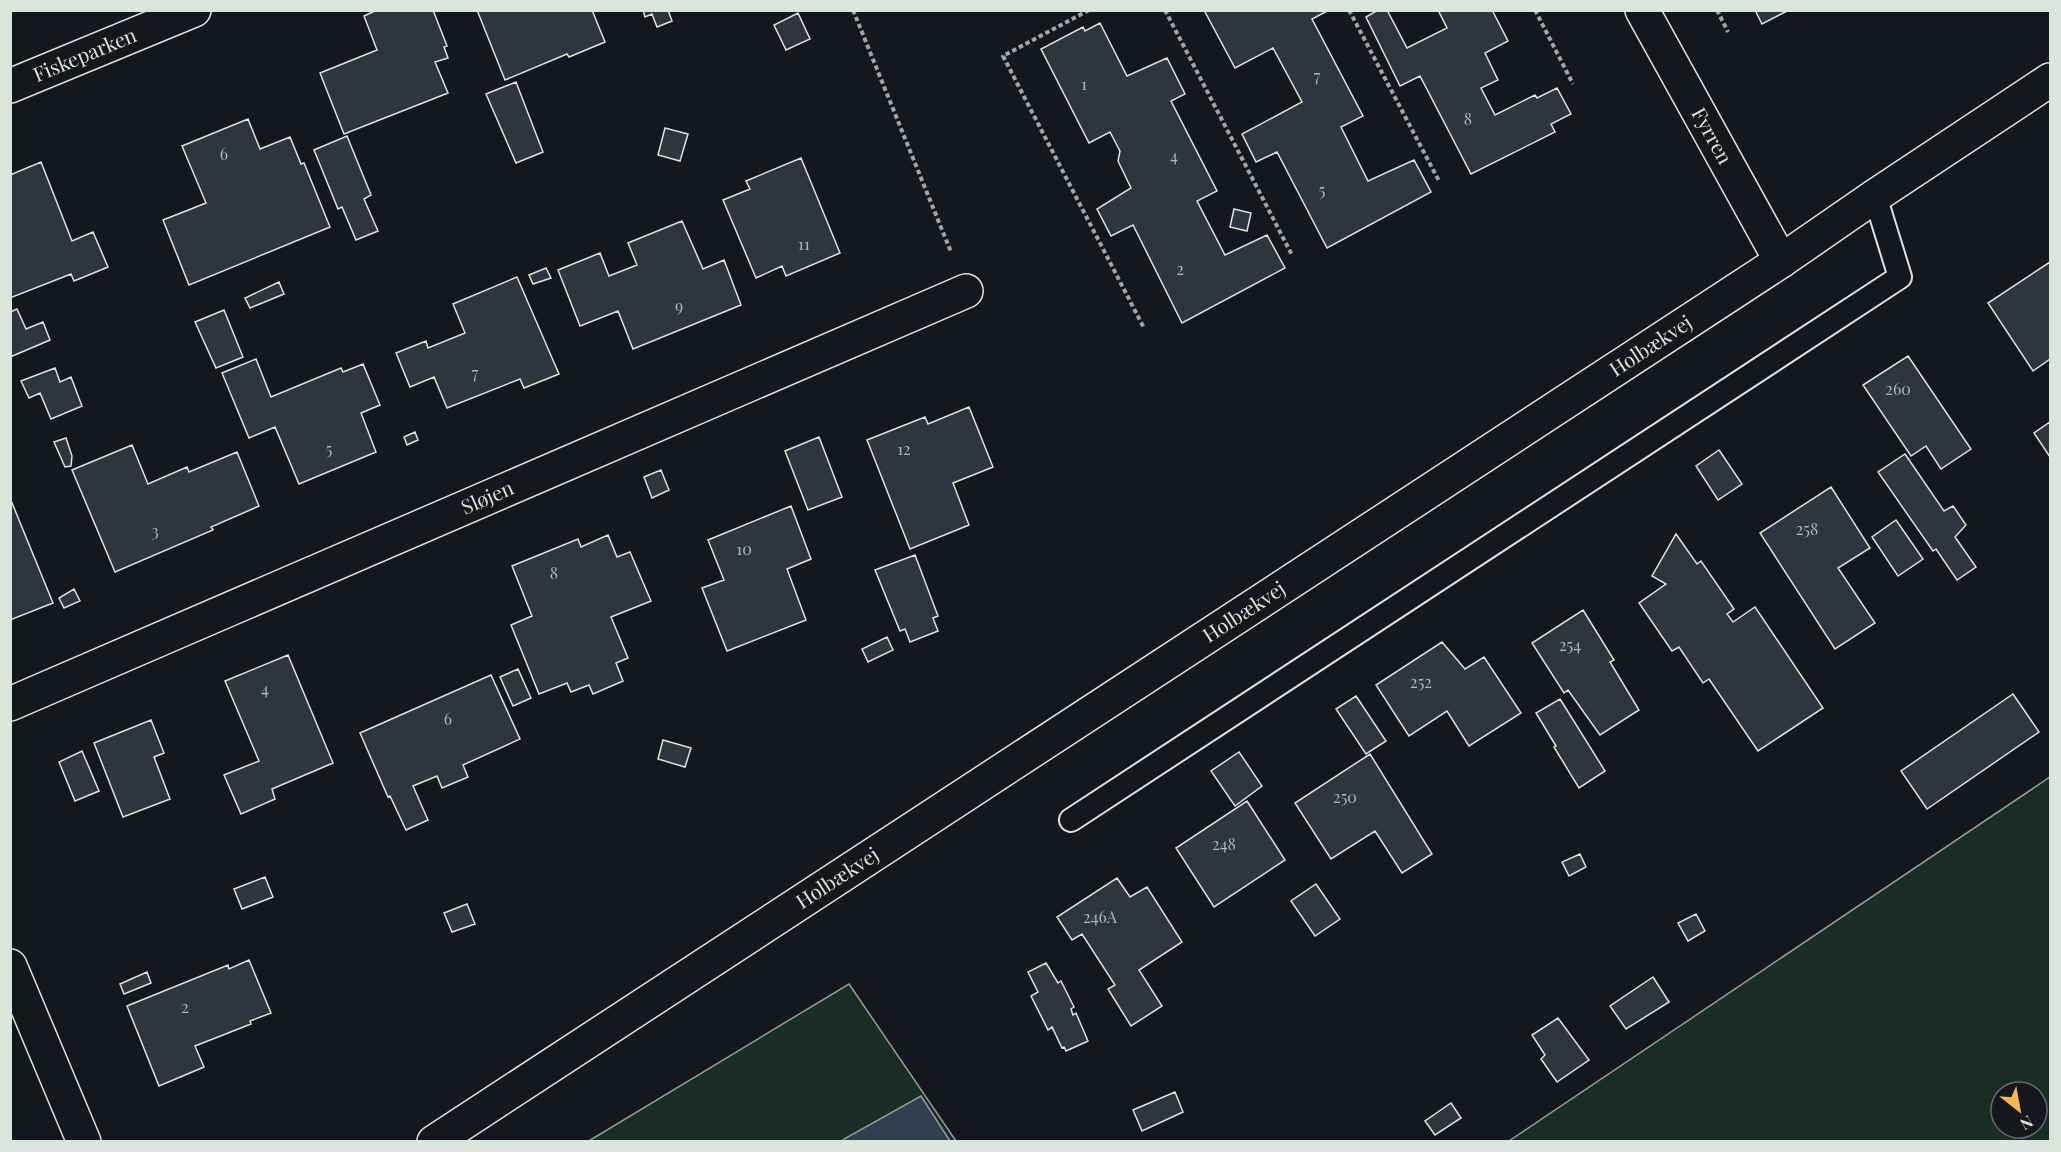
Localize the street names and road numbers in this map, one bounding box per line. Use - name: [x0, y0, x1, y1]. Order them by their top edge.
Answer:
- street label: Fiskeparken: [29, 20, 140, 87]
- street label: Fyrren: [1686, 102, 1740, 168]
- street label: Holbækvej: [1603, 308, 1697, 382]
- street label: Sløjen: [456, 473, 517, 520]
- street label: Holbækvej: [1197, 574, 1290, 648]
- street label: Holbækvej: [790, 840, 883, 914]

